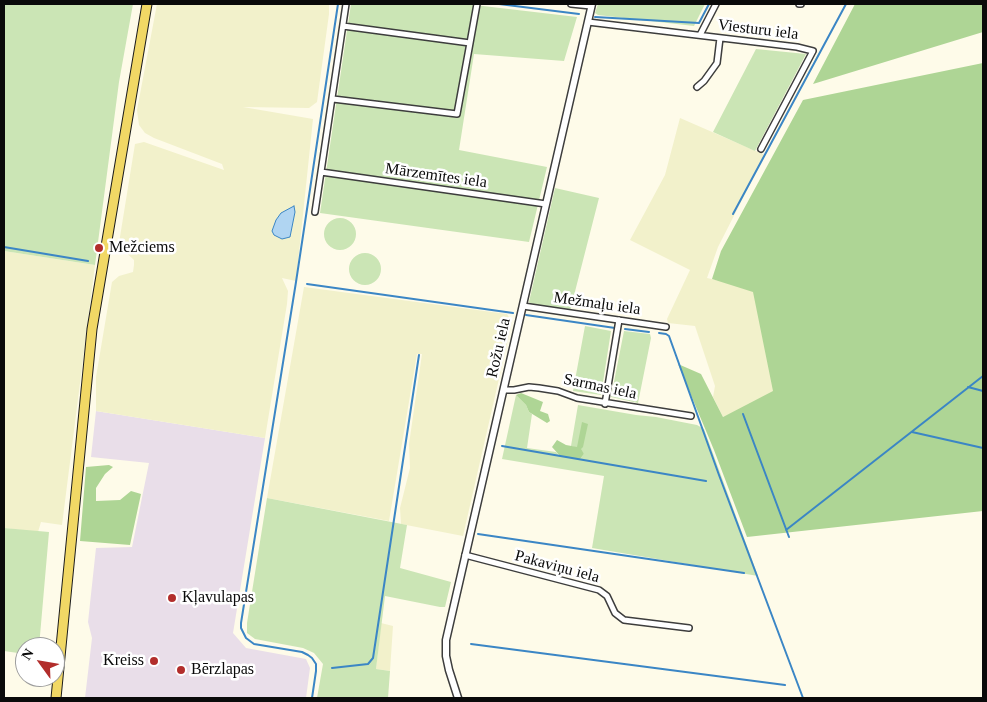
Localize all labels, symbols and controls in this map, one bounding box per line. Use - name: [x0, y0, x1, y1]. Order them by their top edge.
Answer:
- street label: Viesturu iela: [717, 16, 799, 44]
- street label: Mārzemītes iela: [384, 159, 488, 193]
- place label: Mežciems: [109, 238, 175, 258]
- marker: Mežciems: [93, 242, 105, 254]
- street label: Mežmaļu iela: [552, 288, 642, 320]
- street label: Rožu iela: [483, 316, 515, 380]
- street label: Sarmas iela: [562, 370, 638, 404]
- street label: Pakaviņu iela: [513, 547, 601, 587]
- place label: Kļavulapas: [182, 588, 254, 608]
- marker: Kļavulapas: [166, 592, 178, 604]
- north arrow: [15, 637, 65, 687]
- text: N: [19, 646, 37, 663]
- place label: Kreiss: [103, 651, 144, 671]
- marker: Kreiss: [148, 655, 160, 667]
- place label: Bērzlapas: [191, 660, 254, 680]
- marker: Bērzlapas: [175, 664, 187, 676]

